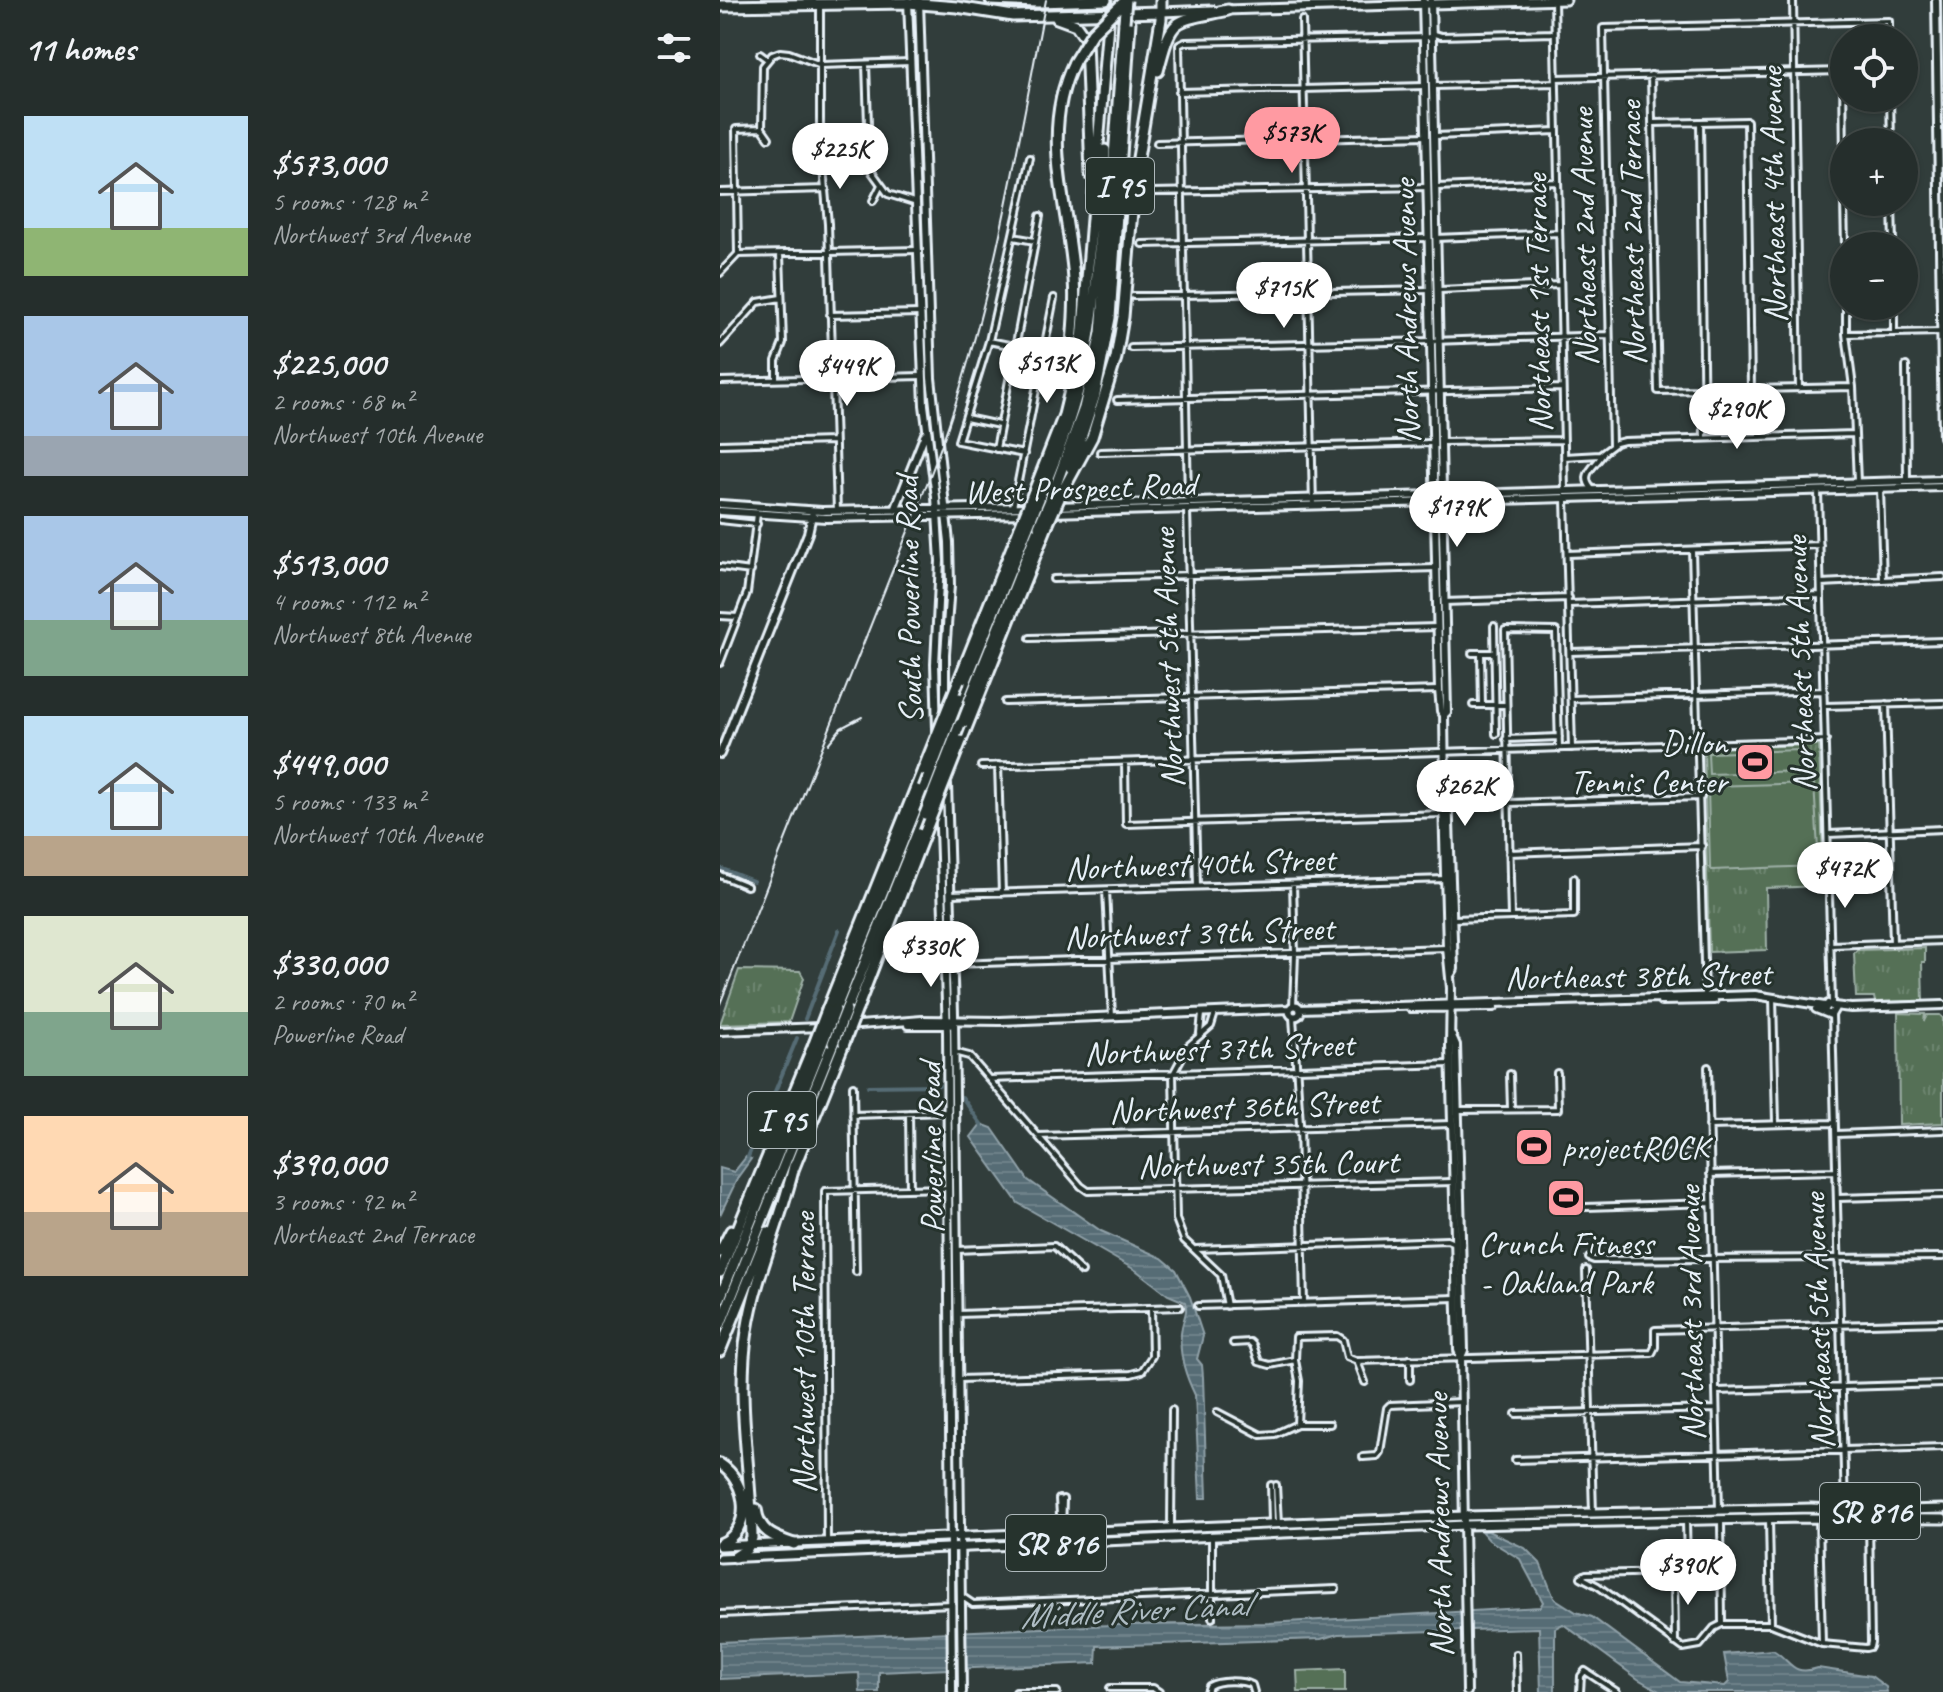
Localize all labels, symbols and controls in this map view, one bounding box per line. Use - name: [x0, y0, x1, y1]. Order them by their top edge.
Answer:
- map controls: [1830, 24, 1918, 320]
- button: locate: [1830, 24, 1918, 112]
- icon: filters: [652, 26, 696, 70]
- text: 11 homes: [24, 27, 135, 70]
- street label: Northeast 4th Avenue: [1749, 65, 1796, 323]
- street label: Northeast 2nd Terrace: [1608, 99, 1655, 365]
- street label: Northeast 2nd Avenue: [1560, 106, 1607, 366]
- pin: $573K: [1236, 107, 1348, 175]
- text: $573K: [1262, 116, 1322, 149]
- pin: $225K: [784, 123, 896, 191]
- button: +: [1830, 128, 1918, 216]
- text: $225K: [810, 132, 870, 165]
- text: $573,000: [272, 142, 385, 185]
- icon: home: [88, 148, 184, 244]
- road number: I 95: [1086, 158, 1154, 214]
- street label: Northeast 1st Terrace: [1514, 171, 1561, 433]
- street label: North Andrews Avenue: [1382, 176, 1429, 443]
- text: 5 rooms · 128 m²: [272, 185, 424, 218]
- text: Northwest 3rd Avenue: [272, 218, 470, 251]
- button: −: [1830, 232, 1918, 320]
- pin: $715K: [1228, 262, 1340, 330]
- text: $715K: [1254, 271, 1314, 304]
- pin: $513K: [991, 337, 1103, 405]
- pin: $449K: [791, 340, 903, 408]
- text: $225,000: [272, 342, 385, 385]
- text: $513K: [1017, 346, 1077, 379]
- icon: home: [88, 348, 184, 444]
- text: $449K: [817, 349, 877, 382]
- pin: $290K: [1681, 383, 1793, 451]
- text: 2 rooms · 68 m²: [272, 385, 413, 418]
- text: $290K: [1707, 392, 1767, 425]
- text: Northwest 10th Avenue: [272, 418, 482, 451]
- street label: West Prospect Road: [964, 462, 1202, 513]
- street label: South Powerline Road: [885, 471, 932, 724]
- pin: $179K: [1401, 481, 1513, 549]
- text: $179K: [1427, 490, 1487, 523]
- street label: Northwest 5th Avenue: [1141, 526, 1194, 788]
- street label: Northeast 5th Avenue: [1773, 533, 1825, 793]
- text: $513,000: [272, 542, 385, 585]
- icon: home: [88, 548, 184, 644]
- text: 4 rooms · 112 m²: [272, 585, 424, 618]
- text: Northwest 8th Avenue: [272, 618, 470, 651]
- place label: Dillon Tennis Center: [1570, 721, 1730, 803]
- sports icon: Dillon Tennis Center: [1734, 741, 1776, 783]
- text: $449,000: [272, 742, 385, 785]
- icon: home: [88, 748, 184, 844]
- pin: $262K: [1409, 760, 1521, 828]
- text: $262K: [1435, 769, 1495, 802]
- text: 5 rooms · 133 m²: [272, 785, 424, 818]
- text: Northwest 10th Avenue: [272, 818, 482, 851]
- street label: Northwest 40th Street: [1064, 837, 1339, 890]
- pin: $472K: [1789, 842, 1901, 910]
- text: $472K: [1815, 851, 1875, 884]
- street label: Northwest 39th Street: [1063, 906, 1338, 959]
- pin: $330K: [875, 921, 987, 989]
- text: $330K: [901, 930, 961, 963]
- text: $330,000: [272, 942, 386, 985]
- icon: home: [88, 948, 184, 1044]
- street label: Northeast 38th Street: [1505, 952, 1775, 999]
- text: 2 rooms · 70 m²: [272, 985, 413, 1018]
- text: Powerline Road: [272, 1018, 403, 1051]
- street label: Northwest 37th Street: [1083, 1022, 1358, 1075]
- street label: Powerline Road: [907, 1056, 953, 1234]
- street label: Northwest 36th Street: [1108, 1080, 1383, 1133]
- road number: I 95: [748, 1092, 816, 1148]
- sports icon: projectROCK: [1513, 1126, 1555, 1168]
- place label: projectROCK: [1562, 1126, 1714, 1169]
- street label: Northwest 35th Court: [1137, 1140, 1402, 1187]
- text: $390,000: [272, 1142, 385, 1185]
- icon: home: [88, 1148, 184, 1244]
- sports icon: Crunch Fitness - Oakland Park: [1545, 1177, 1587, 1219]
- street label: Northeast 3rd Avenue: [1667, 1183, 1714, 1441]
- text: 3 rooms · 92 m²: [272, 1185, 413, 1218]
- street label: Northeast 5th Avenue: [1791, 1190, 1843, 1450]
- street label: Northwest 10th Terrace: [782, 1210, 825, 1494]
- text: Northeast 2nd Terrace: [272, 1218, 474, 1251]
- place label: Crunch Fitness - Oakland Park: [1478, 1222, 1656, 1304]
- street label: North Andrews Avenue: [1415, 1390, 1462, 1657]
- road number: SR 816: [1820, 1483, 1920, 1539]
- road number: SR 816: [1006, 1515, 1106, 1571]
- pin: $390K: [1632, 1539, 1744, 1607]
- text: $390K: [1658, 1548, 1718, 1581]
- water label: Middle River Canal: [1019, 1580, 1261, 1639]

